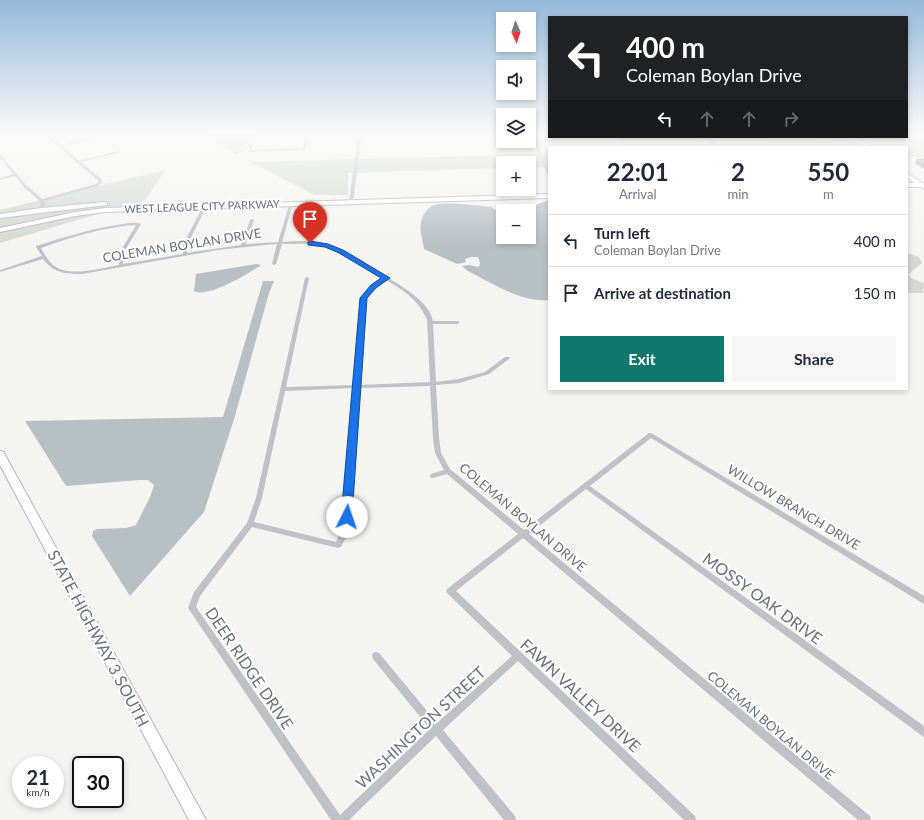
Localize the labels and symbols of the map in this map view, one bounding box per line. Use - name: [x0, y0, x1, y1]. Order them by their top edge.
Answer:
- north arrow: [496, 12, 536, 52]
- street label: WEST LEAGUE CITY PARKWAY: [124, 197, 280, 215]
- pin: [293, 202, 327, 243]
- street label: COLEMAN BOYLAN DRIVE: [102, 225, 262, 265]
- street label: COLEMAN BOYLAN DRIVE: [456, 459, 590, 575]
- street label: WILLOW BRANCH DRIVE: [725, 461, 863, 553]
- position arrow: [326, 496, 368, 538]
- street label: STATE HIGHWAY 3 SOUTH: [44, 546, 154, 730]
- street label: MOSSY OAK DRIVE: [700, 548, 826, 648]
- street label: DEER RIDGE DRIVE: [202, 603, 298, 733]
- street label: FAWN VALLEY DRIVE: [517, 634, 645, 756]
- street label: WASHINGTON STREET: [351, 662, 489, 792]
- street label: COLEMAN BOYLAN DRIVE: [704, 667, 838, 783]
- speed limit sign: 30: [72, 756, 124, 808]

